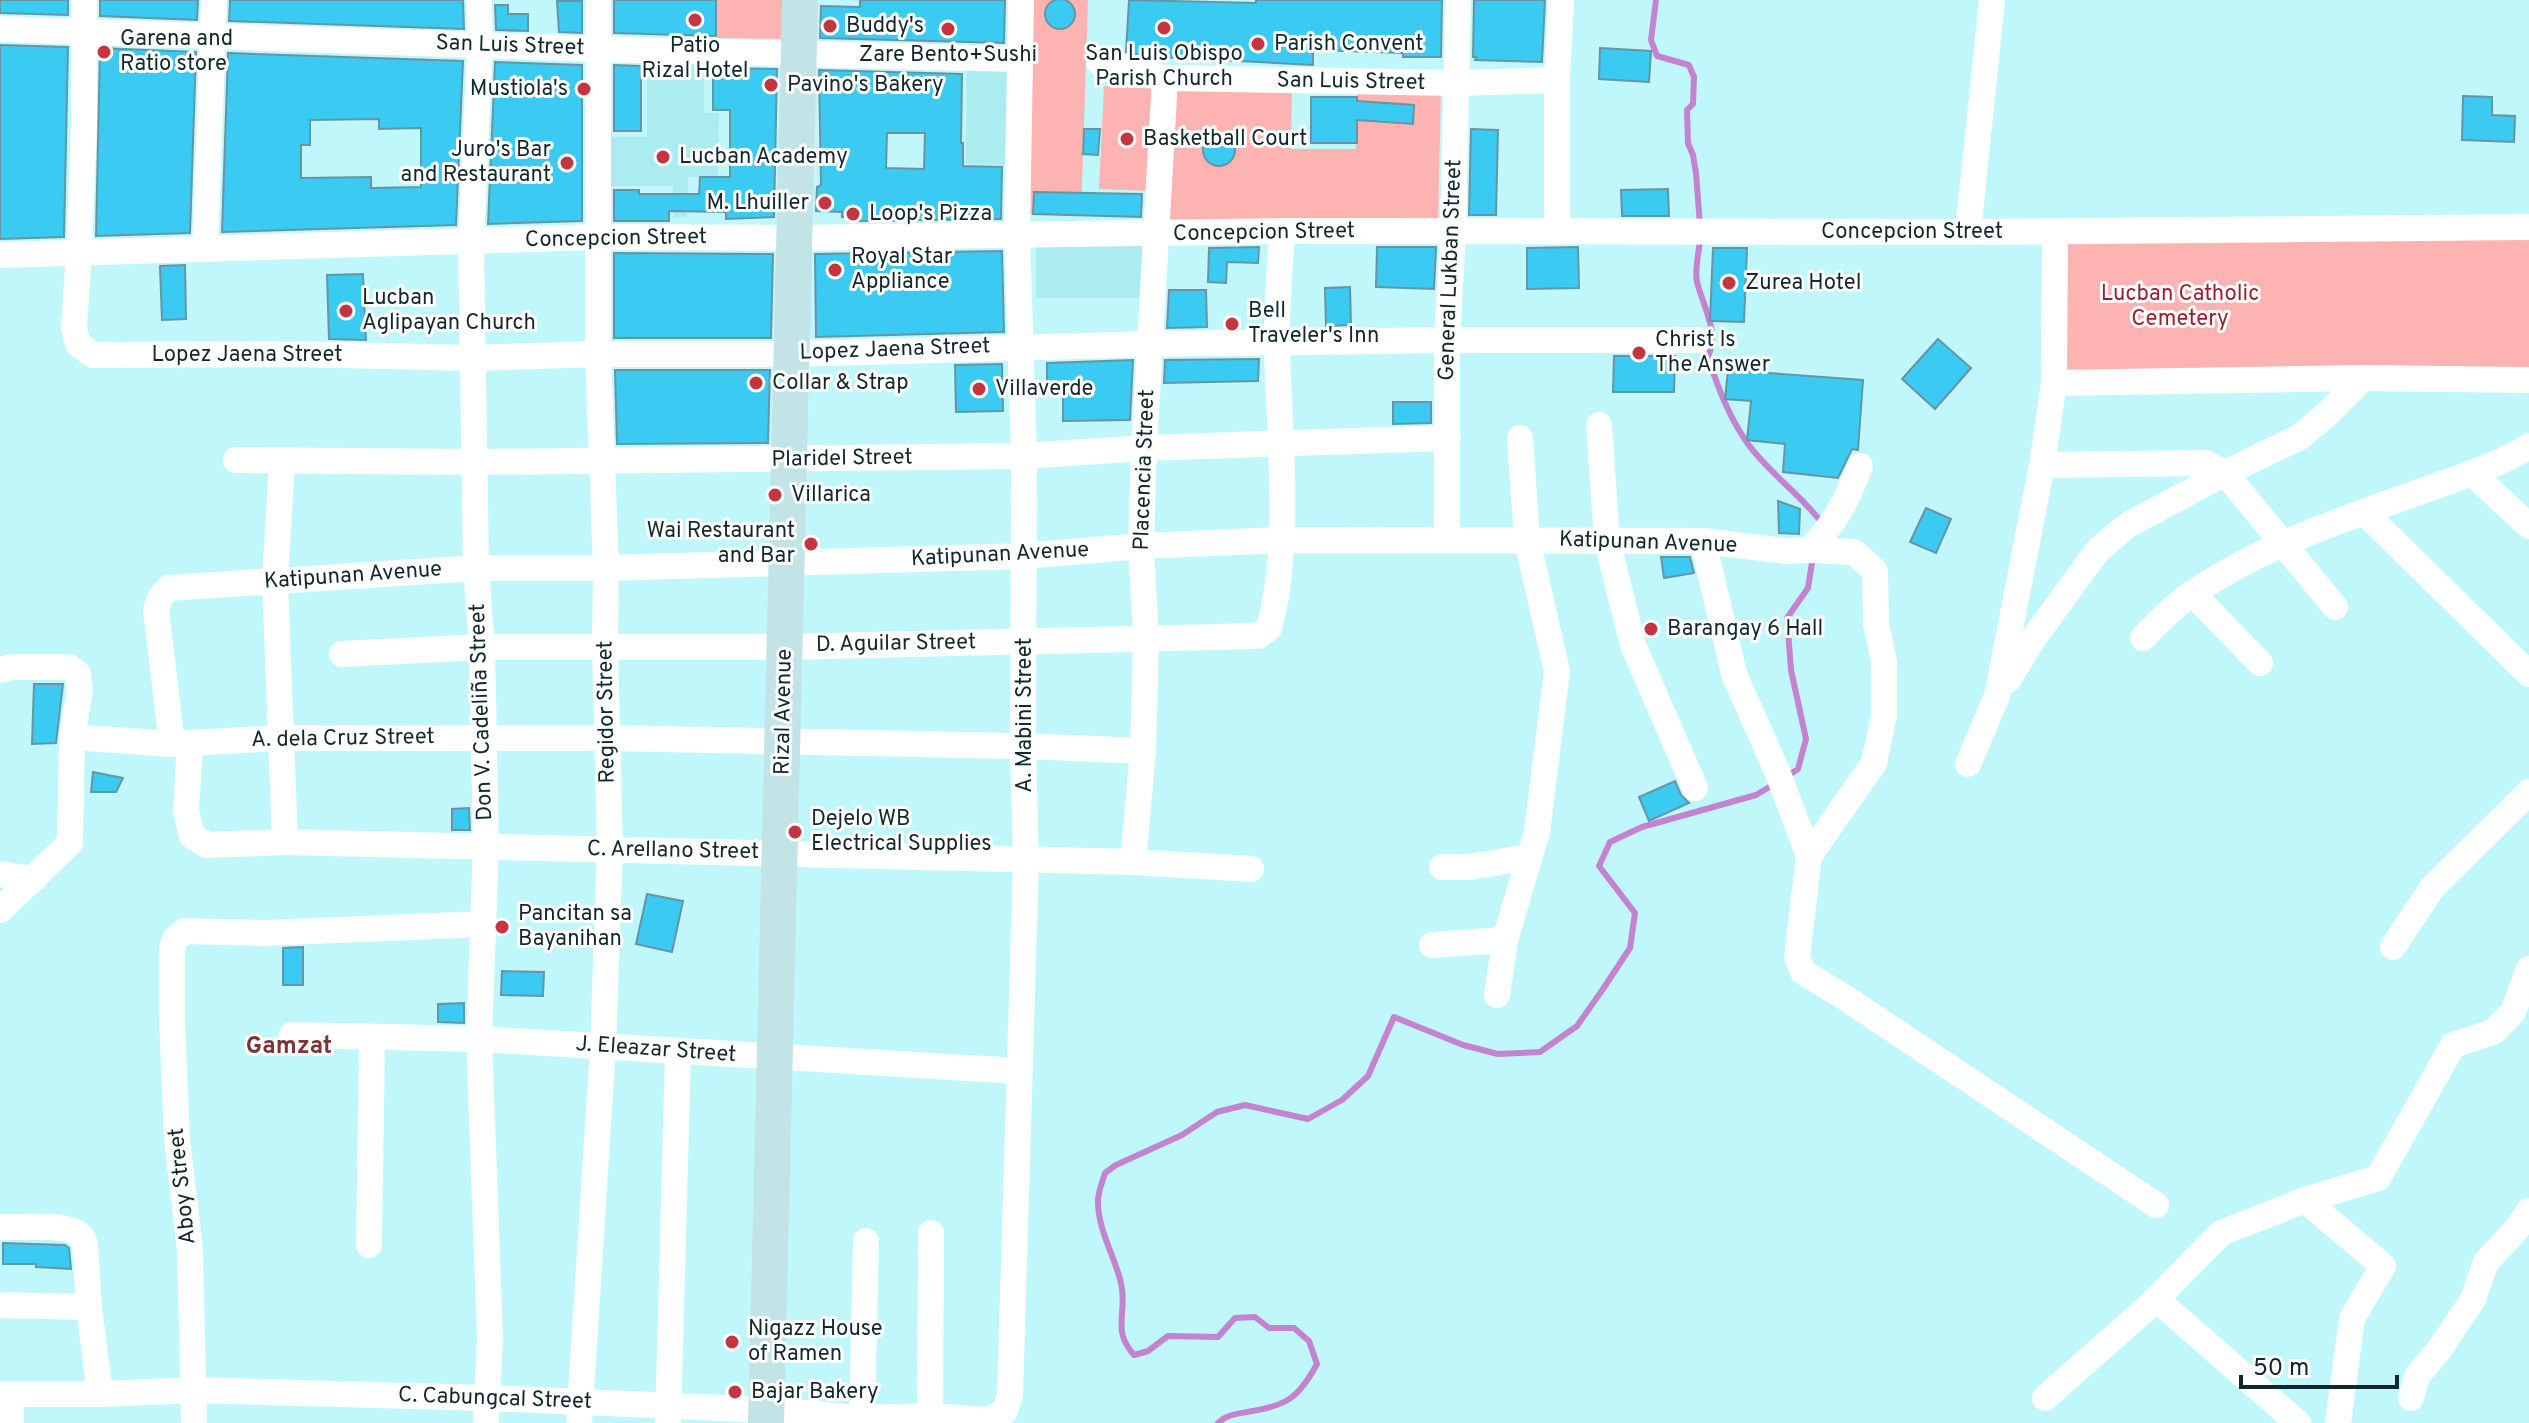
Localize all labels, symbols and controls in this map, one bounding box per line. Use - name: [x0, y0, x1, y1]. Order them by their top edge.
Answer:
- marker: Patio Rizal Hotel: [686, 11, 704, 29]
- place label: Buddy's: [846, 13, 924, 40]
- marker: Buddy's: [821, 17, 839, 35]
- marker: San Luis Obispo Parish Church: [1155, 19, 1173, 37]
- marker: Zare Bento+Sushi: [939, 20, 957, 38]
- place label: Garena and Ratio store: [120, 26, 233, 78]
- street label: San Luis Street: [435, 30, 585, 62]
- place label: Parish Convent: [1274, 31, 1424, 58]
- place label: Patio Rizal Hotel: [641, 33, 749, 85]
- marker: Parish Convent: [1249, 35, 1267, 53]
- place label: San Luis Obispo Parish Church: [1085, 41, 1243, 93]
- place label: Zare Bento+Sushi: [859, 42, 1037, 69]
- marker: Garena and Ratio store: [95, 43, 113, 61]
- street label: San Luis Street: [1276, 67, 1426, 97]
- place label: Pavino's Bakery: [787, 72, 944, 99]
- place label: Mustiola's: [470, 76, 568, 103]
- marker: Pavino's Bakery: [762, 76, 780, 94]
- marker: Mustiola's: [575, 80, 593, 98]
- place label: Basketball Court: [1143, 126, 1307, 153]
- marker: Basketball Court: [1118, 130, 1136, 148]
- place label: Juro's Bar and Restaurant: [401, 137, 551, 189]
- place label: Lucban Academy: [679, 144, 848, 171]
- marker: Lucban Academy: [654, 148, 672, 166]
- marker: Juro's Bar and Restaurant: [558, 154, 576, 172]
- street label: General Lukban Street: [1434, 159, 1468, 381]
- place label: M. Lhuiller: [707, 190, 809, 217]
- marker: M. Lhuiller: [816, 194, 834, 212]
- place label: Loop's Pizza: [869, 201, 992, 228]
- marker: Loop's Pizza: [844, 205, 862, 223]
- street label: Concepcion Street: [1173, 218, 1355, 248]
- street label: Concepcion Street: [1821, 219, 2003, 246]
- street label: Concepcion Street: [525, 224, 707, 254]
- place label: Royal Star Appliance: [851, 244, 953, 296]
- marker: Royal Star Appliance: [826, 261, 844, 279]
- place label: Zurea Hotel: [1745, 270, 1861, 297]
- marker: Zurea Hotel: [1720, 274, 1738, 292]
- park label: Lucban Catholic Cemetery: [2101, 281, 2259, 333]
- place label: Lucban Aglipayan Church: [362, 285, 536, 337]
- place label: Bell Traveler's Inn: [1248, 298, 1379, 350]
- marker: Lucban Aglipayan Church: [337, 302, 355, 320]
- marker: Bell Traveler's Inn: [1223, 315, 1241, 333]
- place label: Christ Is The Answer: [1655, 327, 1771, 379]
- street label: Lopez Jaena Street: [799, 333, 991, 367]
- street label: Lopez Jaena Street: [152, 342, 342, 369]
- marker: Christ Is The Answer: [1630, 344, 1648, 362]
- place label: Collar & Strap: [772, 370, 909, 397]
- marker: Collar & Strap: [747, 374, 765, 392]
- place label: Villaverde: [995, 376, 1093, 403]
- marker: Villaverde: [970, 380, 988, 398]
- street label: Placencia Street: [1129, 389, 1161, 551]
- street label: Plaridel Street: [771, 444, 913, 474]
- place label: Villarica: [791, 482, 871, 509]
- marker: Villarica: [766, 486, 784, 504]
- place label: Wai Restaurant and Bar: [646, 518, 795, 570]
- street label: Katipunan Avenue: [1558, 526, 1738, 560]
- marker: Wai Restaurant and Bar: [802, 535, 820, 553]
- street label: Katipunan Avenue: [910, 537, 1090, 573]
- street label: Katipunan Avenue: [263, 556, 443, 596]
- street label: Don V. Cadeliña Street: [465, 603, 499, 821]
- place label: Barangay 6 Hall: [1667, 616, 1823, 643]
- marker: Barangay 6 Hall: [1642, 620, 1660, 638]
- street label: D. Aguilar Street: [816, 629, 976, 659]
- street label: A. Mabini Street: [1012, 637, 1039, 793]
- street label: Regidor Street: [592, 640, 622, 784]
- street label: Rizal Avenue: [769, 649, 799, 775]
- street label: A. dela Cruz Street: [251, 724, 435, 754]
- place label: Dejelo WB Electrical Supplies: [811, 806, 991, 858]
- marker: Dejelo WB Electrical Supplies: [786, 823, 804, 841]
- street label: C. Arellano Street: [587, 836, 759, 866]
- place label: Pancitan sa Bayanihan: [518, 901, 632, 953]
- marker: Pancitan sa Bayanihan: [493, 918, 511, 936]
- street label: J. Eleazar Street: [575, 1031, 737, 1069]
- district label: Gamzat: [246, 1032, 332, 1062]
- street label: Aboy Street: [163, 1126, 203, 1246]
- place label: Nigazz House of Ramen: [748, 1316, 883, 1368]
- marker: Nigazz House of Ramen: [723, 1333, 741, 1351]
- scale bar: [2241, 1339, 2397, 1389]
- text: 50 m: [2253, 1354, 2309, 1384]
- place label: Bajar Bakery: [751, 1379, 879, 1406]
- street label: C. Cabungcal Street: [398, 1382, 592, 1416]
- marker: Bajar Bakery: [726, 1383, 744, 1401]

